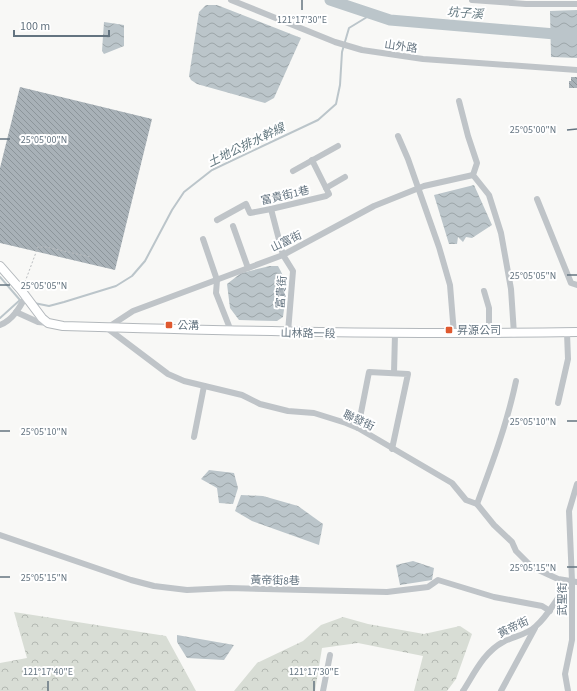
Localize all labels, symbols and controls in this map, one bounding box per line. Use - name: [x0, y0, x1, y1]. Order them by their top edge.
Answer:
- water label: 坑子溪: [446, 4, 486, 23]
- scale bar: [14, 12, 109, 38]
- text: 121°17'30"E: [277, 13, 327, 27]
- text: 100 m: [20, 18, 50, 35]
- street label: 山外路: [384, 37, 418, 56]
- water label: 土地公排水幹線: [205, 119, 289, 172]
- text: 25°05'00"N: [510, 123, 556, 137]
- text: 25°05'00"N: [21, 133, 67, 147]
- street label: 富貴街1巷: [259, 183, 311, 208]
- street label: 山富街: [268, 227, 304, 255]
- text: 25°05'05"N: [510, 269, 556, 283]
- street label: 富貴街: [273, 275, 290, 309]
- text: 25°05'05"N: [21, 279, 67, 293]
- place label: 公溝: [177, 318, 199, 333]
- marker: 公溝: [164, 320, 174, 330]
- place label: 昇源公司: [457, 323, 501, 338]
- marker: 昇源公司: [444, 325, 454, 335]
- street label: 山林路一段: [280, 326, 336, 341]
- street label: 聯發街: [341, 407, 377, 434]
- text: 25°05'10"N: [510, 415, 556, 429]
- text: 25°05'10"N: [21, 425, 67, 439]
- text: 25°05'15"N: [510, 561, 556, 575]
- text: 25°05'15"N: [21, 571, 67, 585]
- street label: 黃帝街8巷: [250, 573, 300, 588]
- street label: 武聖街: [555, 583, 570, 616]
- street label: 黃帝街: [495, 613, 531, 641]
- text: 121°17'40"E: [23, 665, 73, 679]
- text: 121°17'30"E: [289, 665, 339, 679]

